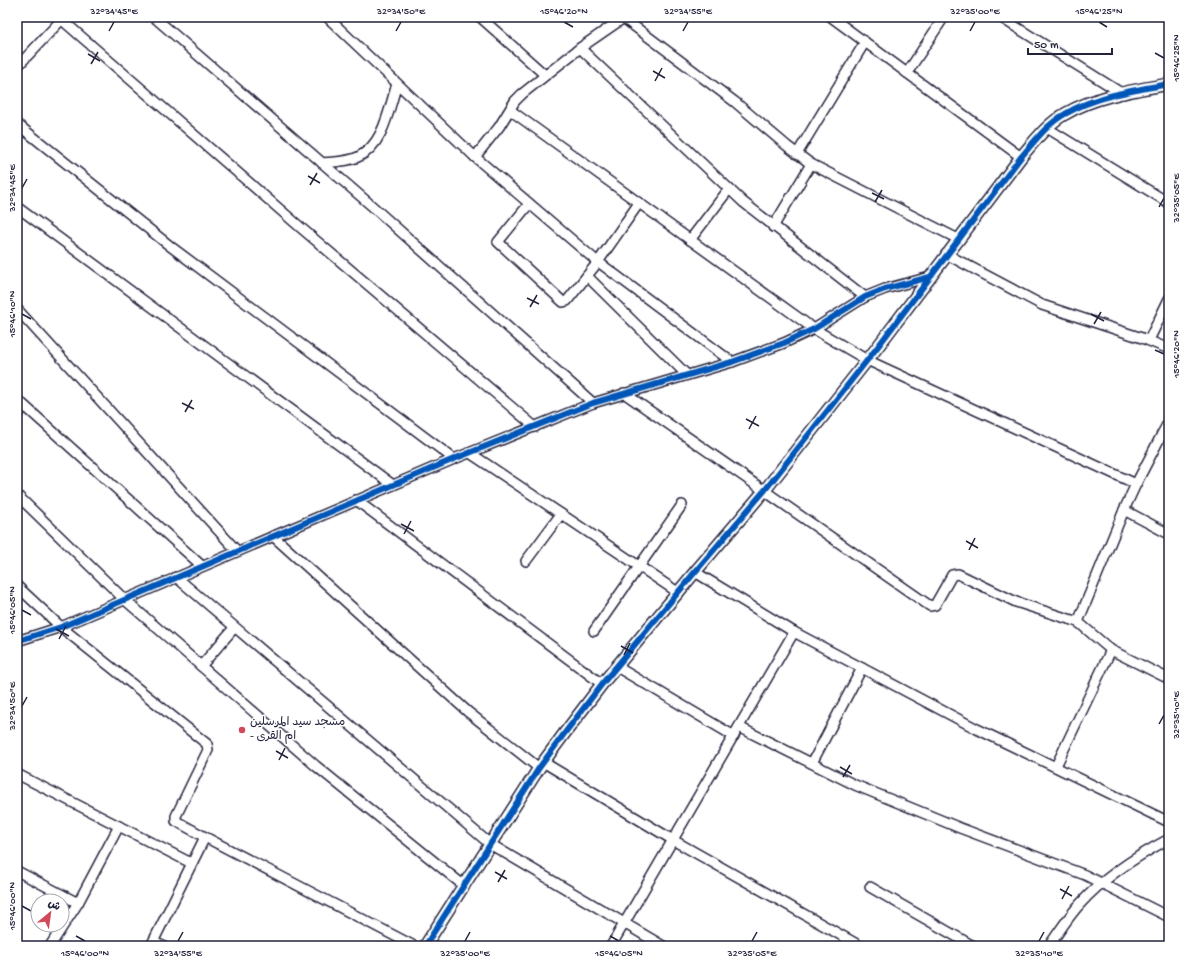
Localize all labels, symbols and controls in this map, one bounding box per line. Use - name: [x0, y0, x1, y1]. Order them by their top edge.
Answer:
- text: 32°34'45"E: [89, 6, 138, 18]
- text: 32°34'50"E: [376, 6, 426, 18]
- text: 15°46'20"N: [539, 6, 588, 18]
- text: 32°34'55"E: [663, 6, 713, 18]
- text: 32°35'00"E: [949, 6, 1000, 18]
- text: 15°46'25"N: [1075, 6, 1123, 18]
- scale bar: [1028, 30, 1112, 56]
- text: 15°46'25"N: [1171, 34, 1183, 82]
- text: 50 m: [1034, 39, 1059, 53]
- text: 32°34'45"E: [7, 164, 19, 213]
- text: 32°35'05"E: [1171, 173, 1183, 223]
- text: 15°46'10"N: [7, 290, 19, 338]
- text: 15°46'20"N: [1171, 330, 1183, 379]
- text: 15°46'05"N: [7, 586, 19, 635]
- text: 32°34'50"E: [7, 681, 19, 731]
- text: 32°35'10"E: [1171, 690, 1183, 740]
- place label: مسجد سيد المرسلين - ام القرى: [250, 716, 345, 744]
- marker: مسجد سيد المرسلين - ام القرى: [237, 725, 247, 735]
- text: 15°46'00"N: [7, 881, 19, 931]
- north arrow: [30, 893, 70, 933]
- text: ش: [46, 898, 62, 914]
- text: 15°46'00"N: [60, 948, 110, 960]
- text: 32°34'55"E: [153, 948, 203, 960]
- text: 32°35'00"E: [439, 948, 490, 960]
- text: 15°46'05"N: [594, 948, 643, 960]
- text: 32°35'05"E: [727, 948, 777, 960]
- text: 32°35'10"E: [1014, 948, 1064, 960]

